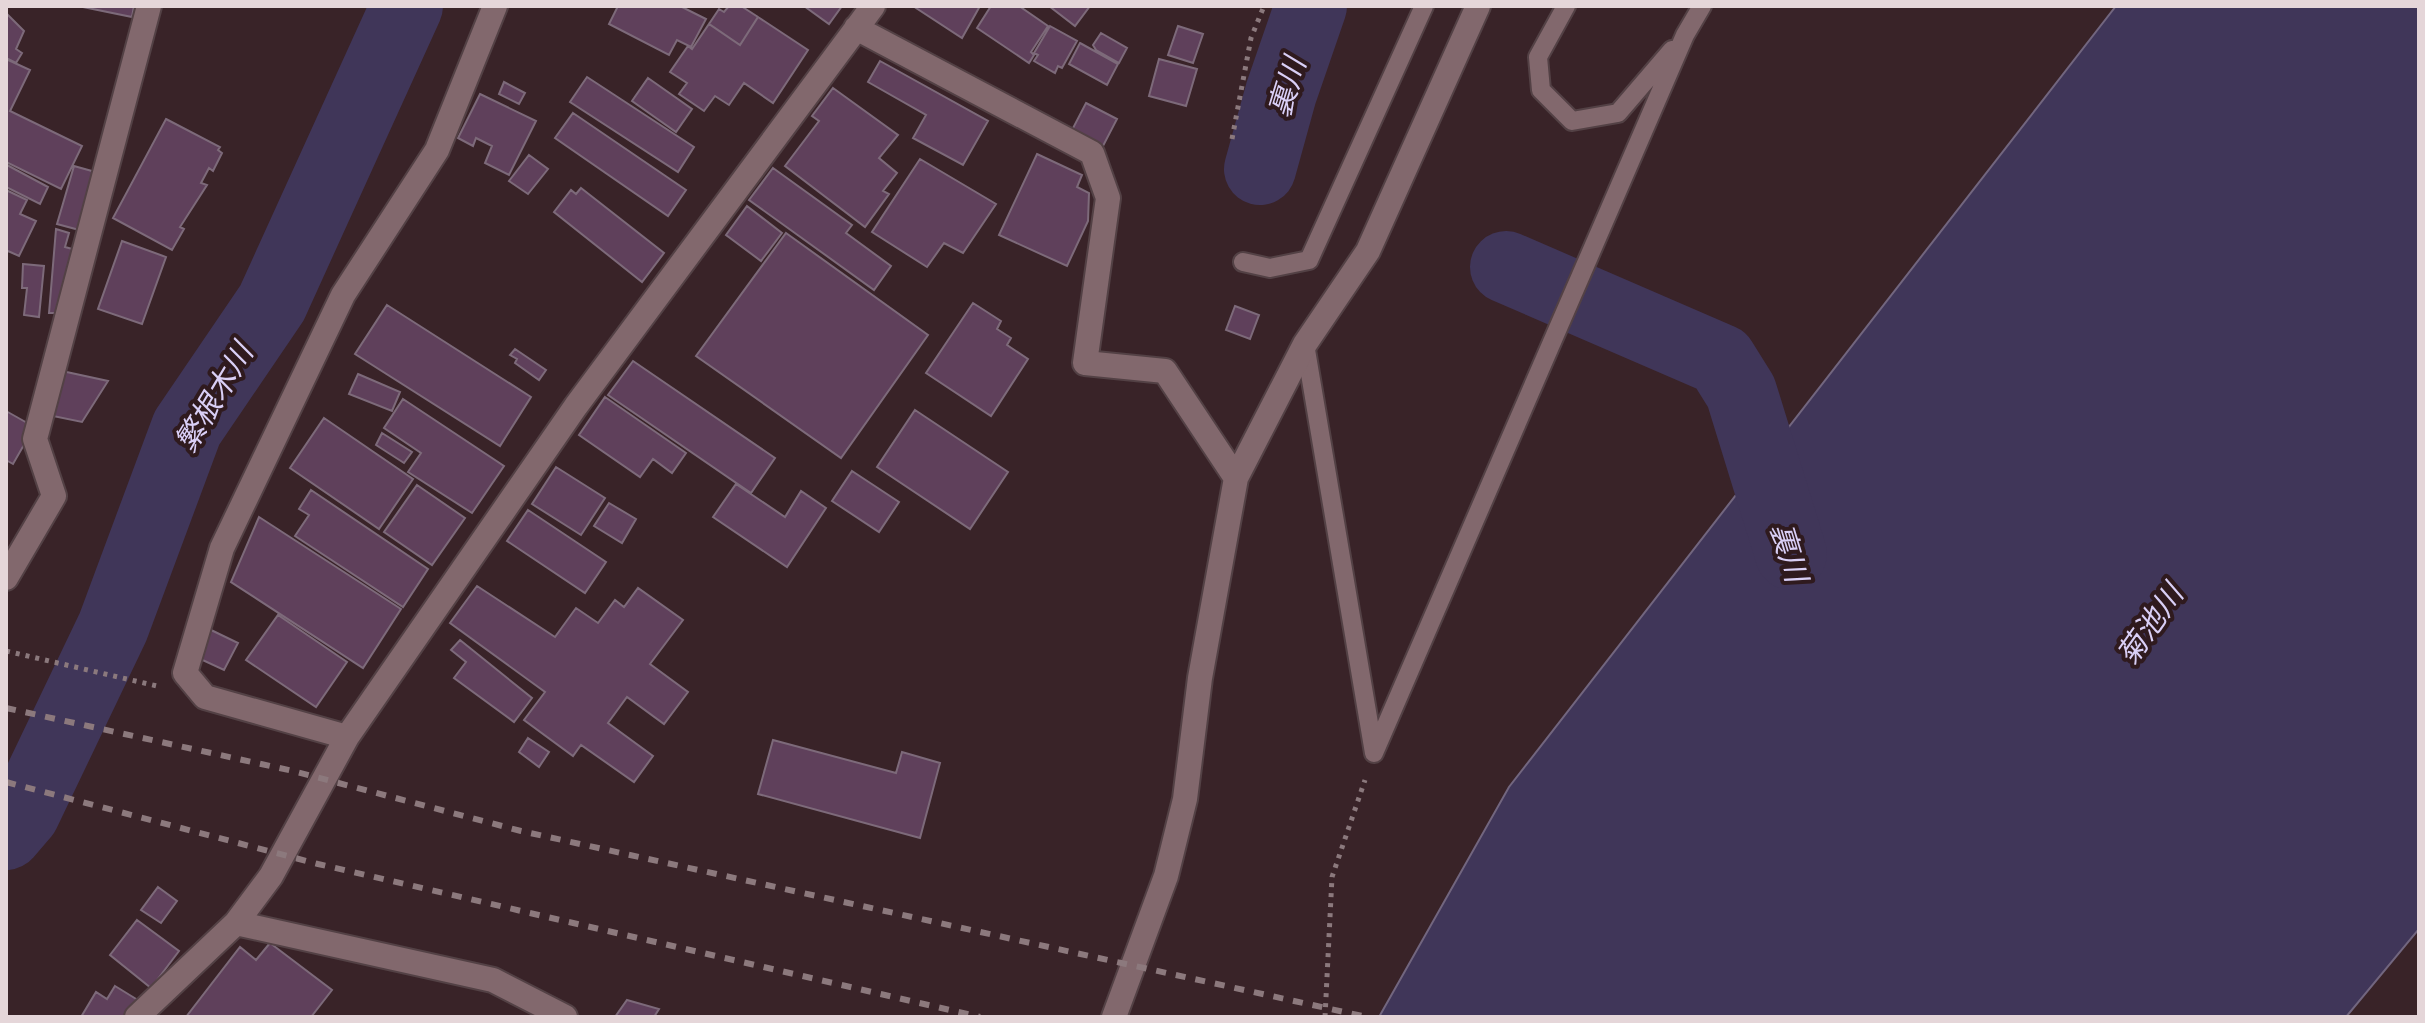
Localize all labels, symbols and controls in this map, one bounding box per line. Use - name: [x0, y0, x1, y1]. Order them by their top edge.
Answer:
- water label: 裏川: [1259, 50, 1314, 121]
- water label: 繁根木川: [165, 333, 262, 458]
- water label: 裏川: [1763, 518, 1818, 589]
- water label: 菊池川: [2107, 573, 2193, 672]

